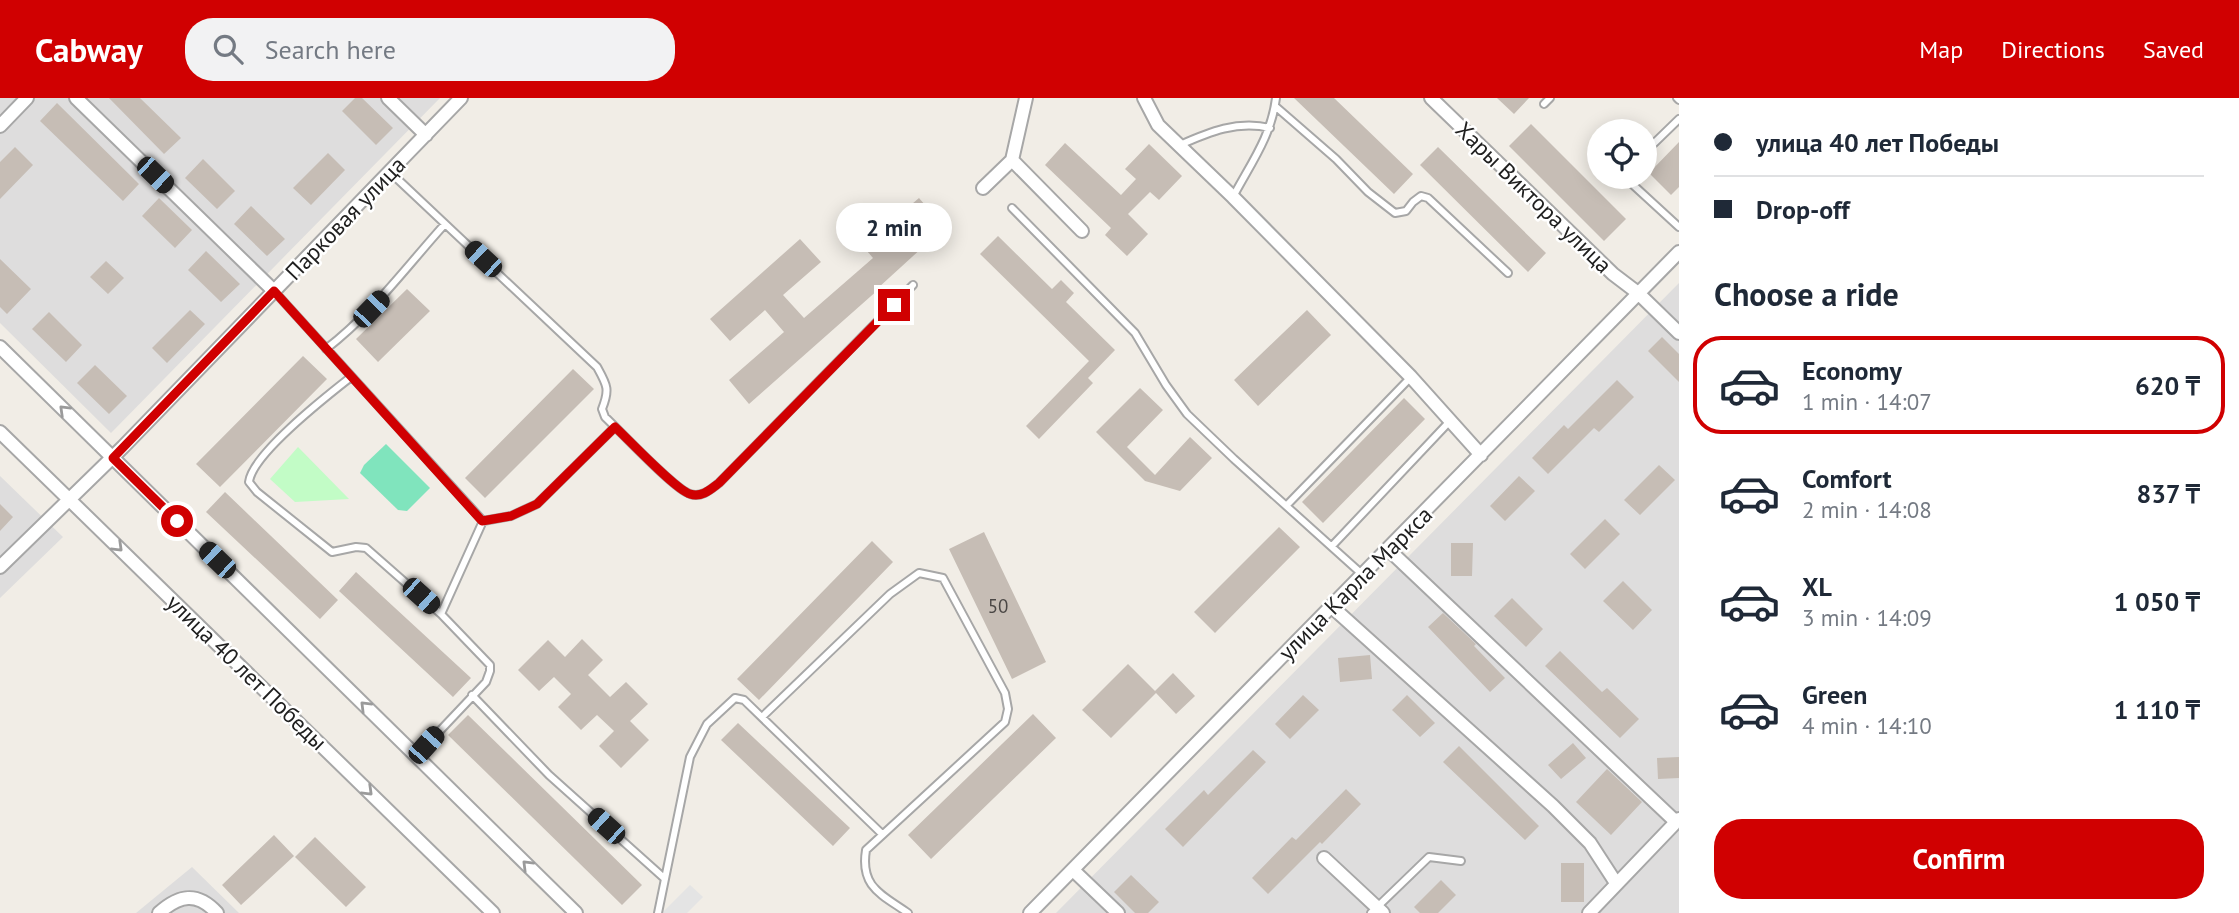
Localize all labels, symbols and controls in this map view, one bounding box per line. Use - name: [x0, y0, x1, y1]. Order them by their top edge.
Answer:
- search box: [185, 18, 675, 81]
- text: Cabway: [35, 28, 143, 71]
- icon: search: [209, 30, 247, 68]
- text: Search here: [265, 33, 396, 66]
- text: Map: [1919, 34, 1963, 65]
- text: Directions: [2001, 34, 2105, 65]
- text: Saved: [2143, 34, 2204, 65]
- street label: Хары Виктора улица: [1450, 115, 1618, 279]
- map controls: [1587, 119, 1657, 189]
- button: locate: [1587, 119, 1657, 189]
- text: улица 40 лет Победы: [1756, 126, 1999, 159]
- street label: Парковая улица: [279, 150, 411, 286]
- car: [133, 153, 178, 197]
- text: Drop-off: [1756, 193, 1850, 226]
- callout: 2 min: [836, 204, 952, 252]
- text: 2 min: [866, 213, 922, 242]
- car: [461, 237, 506, 281]
- text: Choose a ride: [1714, 273, 1899, 315]
- car: [349, 287, 394, 331]
- route end: [878, 289, 910, 321]
- icon: car: [1718, 354, 1781, 417]
- text: Economy: [1802, 354, 1902, 387]
- text: 620 ₸: [2135, 369, 2200, 402]
- text: 1 min · 14:07: [1802, 387, 1932, 416]
- one-way arrow: [59, 406, 72, 419]
- icon: car: [1718, 462, 1781, 525]
- text: Comfort: [1802, 462, 1892, 495]
- text: 837 ₸: [2136, 477, 2200, 510]
- text: 2 min · 14:08: [1802, 495, 1932, 524]
- street label: улица Карла Маркса: [1272, 500, 1438, 666]
- route start: [161, 505, 193, 537]
- one-way arrow: [109, 538, 122, 551]
- car: [195, 538, 240, 582]
- icon: car: [1718, 570, 1781, 633]
- text: XL: [1802, 570, 1832, 603]
- car: [399, 574, 444, 618]
- text: 1 050 ₸: [2114, 585, 2200, 618]
- street label: улица 40 лет Победы: [161, 588, 333, 756]
- house number: 50: [988, 594, 1008, 618]
- text: 3 min · 14:09: [1802, 603, 1932, 632]
- icon: car: [1718, 678, 1781, 741]
- text: Green: [1802, 678, 1867, 711]
- text: 1 110 ₸: [2114, 693, 2200, 726]
- one-way arrow: [360, 701, 373, 714]
- text: 4 min · 14:10: [1802, 711, 1932, 740]
- car: [405, 722, 448, 768]
- one-way arrow: [360, 782, 373, 795]
- car: [584, 804, 629, 848]
- button: Confirm: [1714, 819, 2204, 899]
- one-way arrow: [522, 861, 535, 874]

